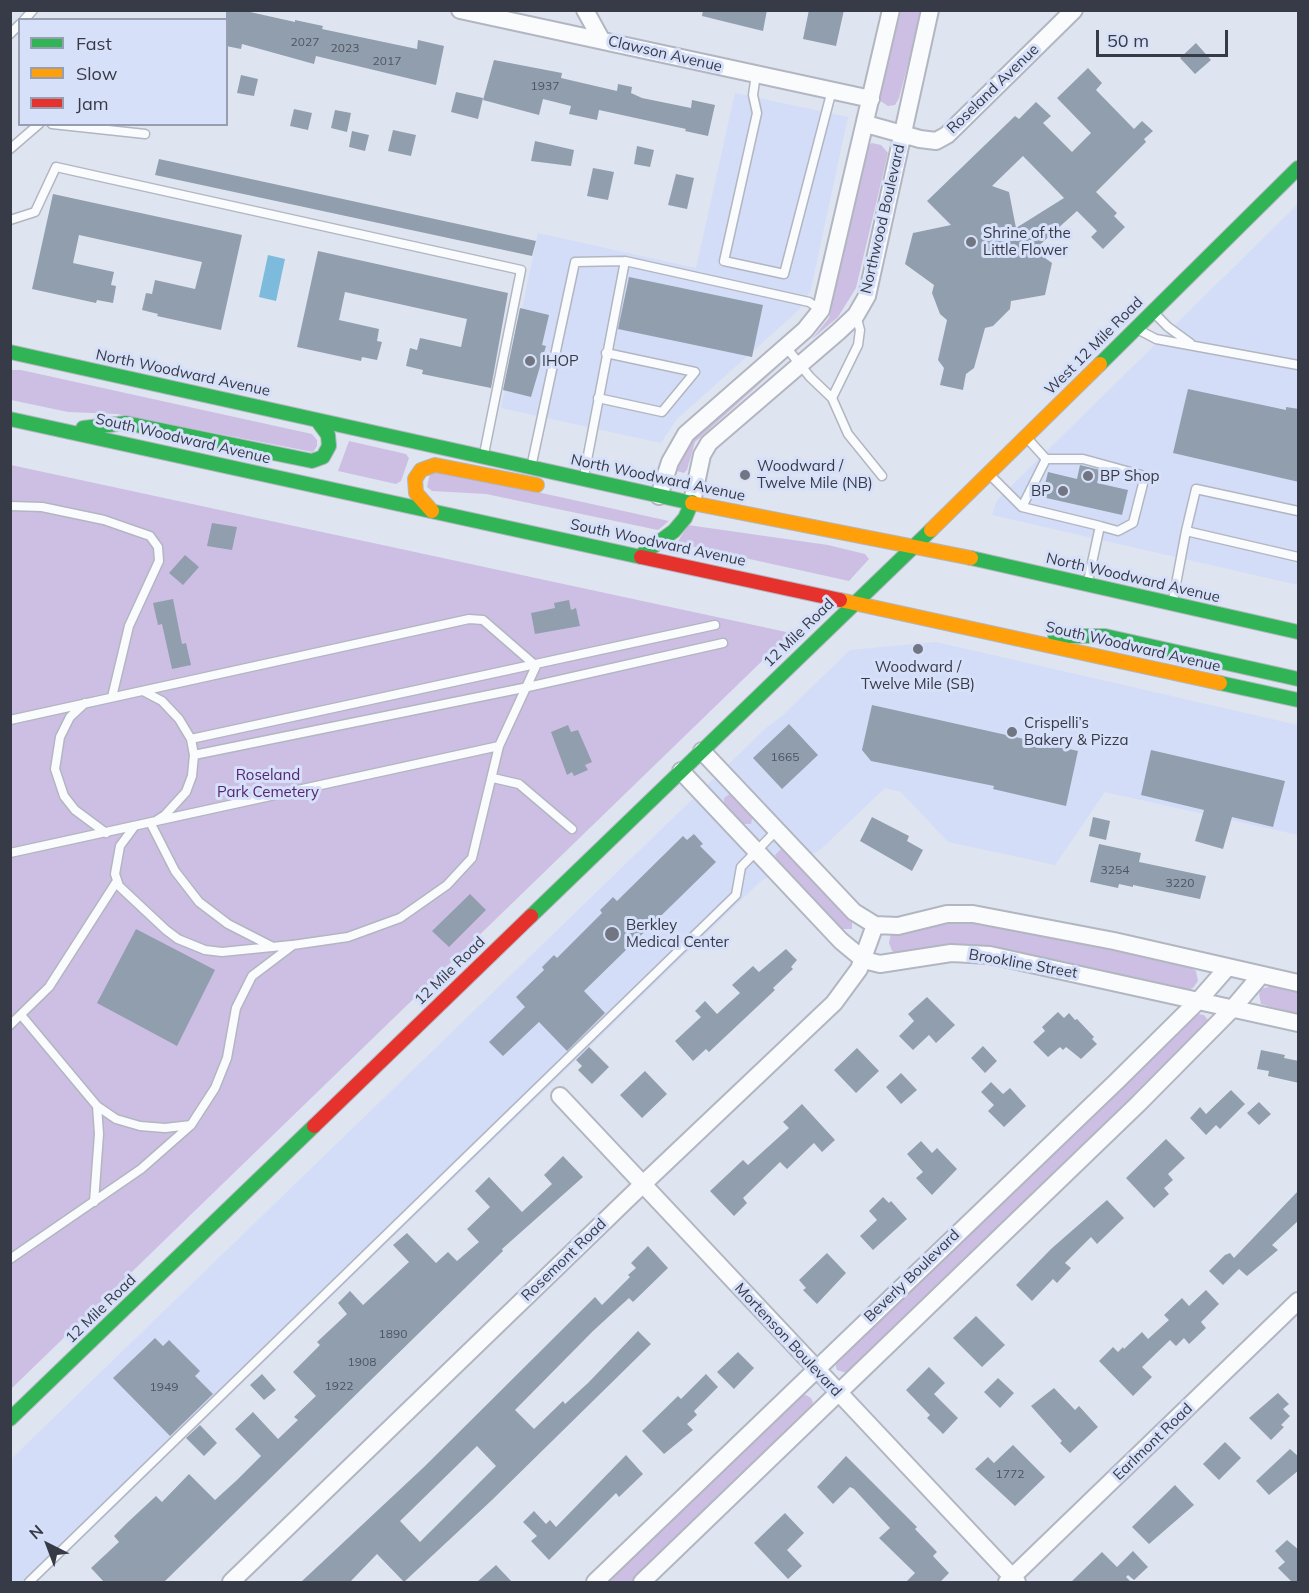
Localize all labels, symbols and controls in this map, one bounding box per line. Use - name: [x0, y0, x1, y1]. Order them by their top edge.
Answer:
- legend: [18, 18, 228, 126]
- scale bar: [1099, 18, 1231, 56]
- text: 50 m: [1107, 29, 1149, 52]
- text: Fast: [76, 32, 112, 55]
- street label: Clawson Avenue: [606, 32, 724, 76]
- house number: 2027: [291, 35, 319, 49]
- house number: 2023: [331, 41, 359, 55]
- street label: Roseland Avenue: [943, 41, 1043, 137]
- house number: 2017: [373, 54, 401, 68]
- text: Slow: [76, 62, 117, 85]
- house number: 1937: [531, 79, 559, 93]
- text: Jam: [76, 92, 109, 115]
- street label: Northwood Boulevard: [857, 143, 909, 295]
- place label: Shrine of the Little Flower: [983, 224, 1071, 259]
- marker: Shrine of the Little Flower: [964, 235, 978, 249]
- street label: West 12 Mile Road: [1041, 293, 1147, 399]
- street label: North Woodward Avenue: [94, 346, 272, 400]
- place label: IHOP: [542, 352, 579, 370]
- marker: IHOP: [523, 354, 537, 368]
- street label: South Woodward Avenue: [94, 410, 272, 468]
- street label: North Woodward Avenue: [569, 451, 747, 505]
- place label: Woodward / Twelve Mile (NB): [757, 457, 873, 492]
- place label: BP Shop: [1100, 467, 1160, 485]
- marker: Woodward / Twelve Mile (NB): [738, 468, 752, 482]
- marker: BP Shop: [1081, 469, 1095, 483]
- place label: BP: [1031, 482, 1051, 500]
- marker: BP: [1056, 484, 1070, 498]
- street label: South Woodward Avenue: [569, 516, 747, 570]
- street label: North Woodward Avenue: [1044, 549, 1222, 607]
- street label: 12 Mile Road: [760, 595, 838, 671]
- street label: South Woodward Avenue: [1044, 618, 1222, 676]
- marker: Woodward / Twelve Mile (SB): [911, 642, 925, 656]
- place label: Woodward / Twelve Mile (SB): [861, 658, 975, 693]
- place label: Crispelli’s Bakery & Pizza: [1024, 714, 1128, 749]
- marker: Crispelli’s Bakery & Pizza: [1005, 725, 1019, 739]
- house number: 1665: [771, 750, 799, 764]
- park label: Roseland Park Cemetery: [217, 766, 319, 801]
- house number: 3254: [1101, 863, 1129, 877]
- house number: 3220: [1166, 876, 1194, 890]
- place label: Berkley Medical Center: [626, 916, 729, 951]
- marker: Berkley Medical Center: [603, 925, 621, 943]
- street label: 12 Mile Road: [411, 933, 489, 1009]
- street label: Brookline Street: [967, 946, 1079, 982]
- street label: Rosemont Road: [518, 1215, 610, 1305]
- street label: Beverly Boulevard: [861, 1226, 963, 1326]
- street label: 12 Mile Road: [62, 1271, 140, 1347]
- street label: Mortenson Boulevard: [731, 1280, 845, 1400]
- house number: 1890: [379, 1327, 407, 1341]
- house number: 1908: [348, 1355, 376, 1369]
- house number: 1922: [325, 1379, 353, 1393]
- house number: 1949: [150, 1380, 178, 1394]
- street label: Earlmont Road: [1110, 1400, 1196, 1484]
- house number: 1772: [996, 1467, 1024, 1481]
- north arrow: [18, 1515, 78, 1575]
- text: N: [25, 1520, 47, 1543]

